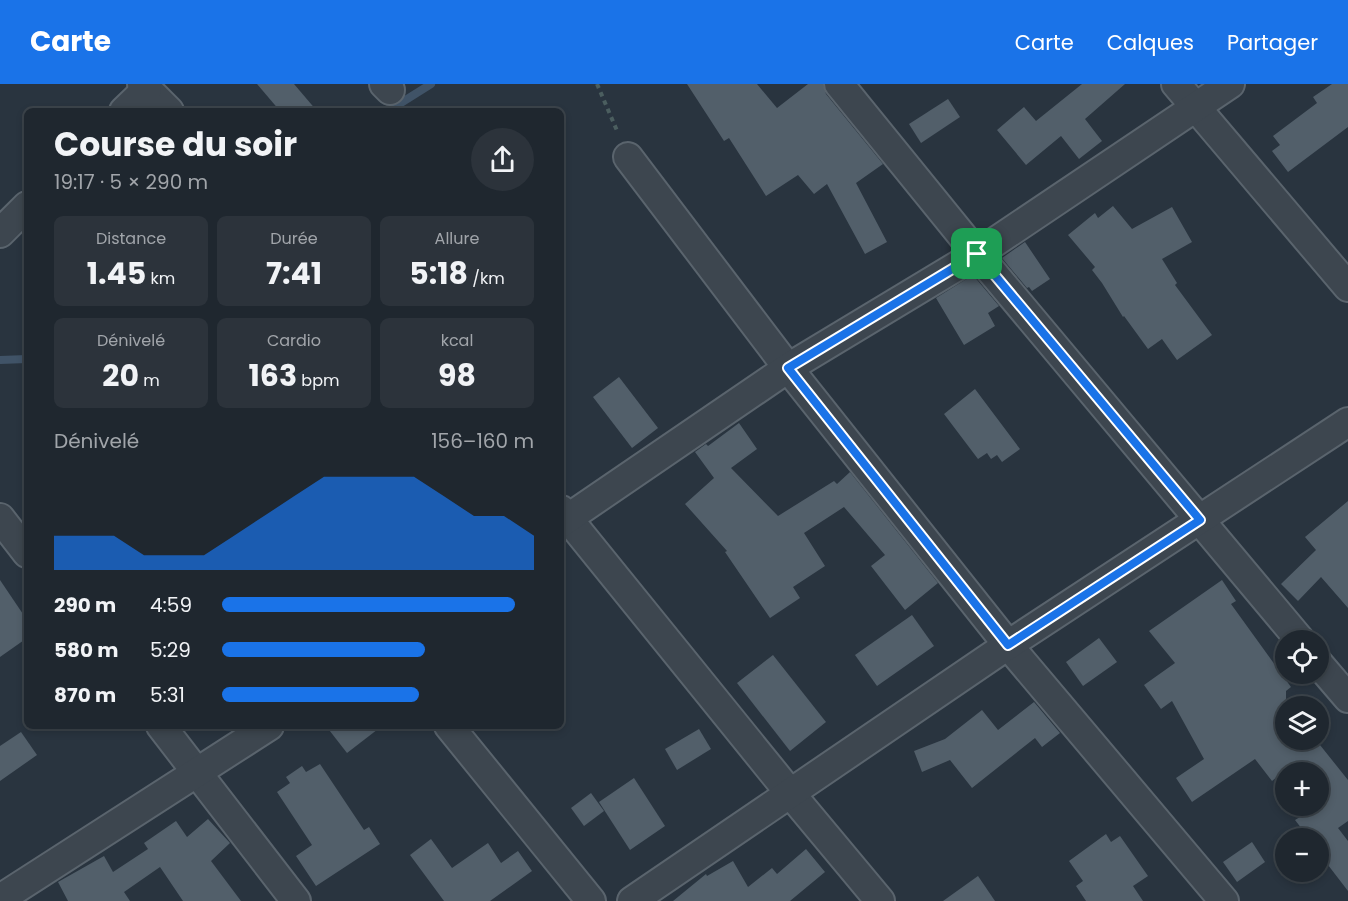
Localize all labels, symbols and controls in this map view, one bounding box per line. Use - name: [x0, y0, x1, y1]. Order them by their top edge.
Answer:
- text: Carte: [30, 22, 111, 61]
- text: Carte: [1015, 28, 1074, 57]
- text: Calques: [1107, 28, 1194, 57]
- text: Partager: [1227, 28, 1318, 57]
- text: Course du soir: [54, 121, 297, 168]
- button: share: [471, 128, 534, 191]
- text: 19:17 · 5 × 290 m: [54, 168, 208, 196]
- text: Distance: [96, 227, 166, 250]
- text: Durée: [270, 227, 318, 250]
- text: Allure: [435, 227, 479, 250]
- pin: [951, 228, 1002, 279]
- icon: arrive: [960, 237, 993, 270]
- text: 1.45: [87, 252, 146, 295]
- text: 7:41: [266, 252, 322, 295]
- text: 5:18: [409, 252, 468, 295]
- text: km: [146, 267, 175, 290]
- text: /km: [468, 267, 505, 290]
- text: Dénivelé: [97, 329, 165, 352]
- text: Cardio: [267, 329, 321, 352]
- text: kcal: [441, 329, 473, 352]
- text: 20: [102, 354, 139, 397]
- text: 163: [249, 354, 297, 397]
- text: 98: [438, 354, 476, 397]
- text: m: [139, 369, 160, 392]
- text: bpm: [297, 369, 339, 392]
- text: Dénivelé: [54, 427, 139, 455]
- text: 156–160 m: [431, 427, 534, 455]
- text: 290 m: [54, 591, 116, 619]
- text: 4:59: [150, 591, 192, 619]
- map controls: [1275, 630, 1329, 882]
- button: locate: [1275, 630, 1329, 684]
- text: 580 m: [54, 636, 118, 664]
- text: 5:29: [150, 636, 191, 664]
- text: 870 m: [54, 681, 116, 709]
- text: 5:31: [150, 681, 185, 709]
- button: layers: [1275, 696, 1329, 750]
- button: +: [1275, 762, 1329, 816]
- button: −: [1275, 828, 1329, 882]

